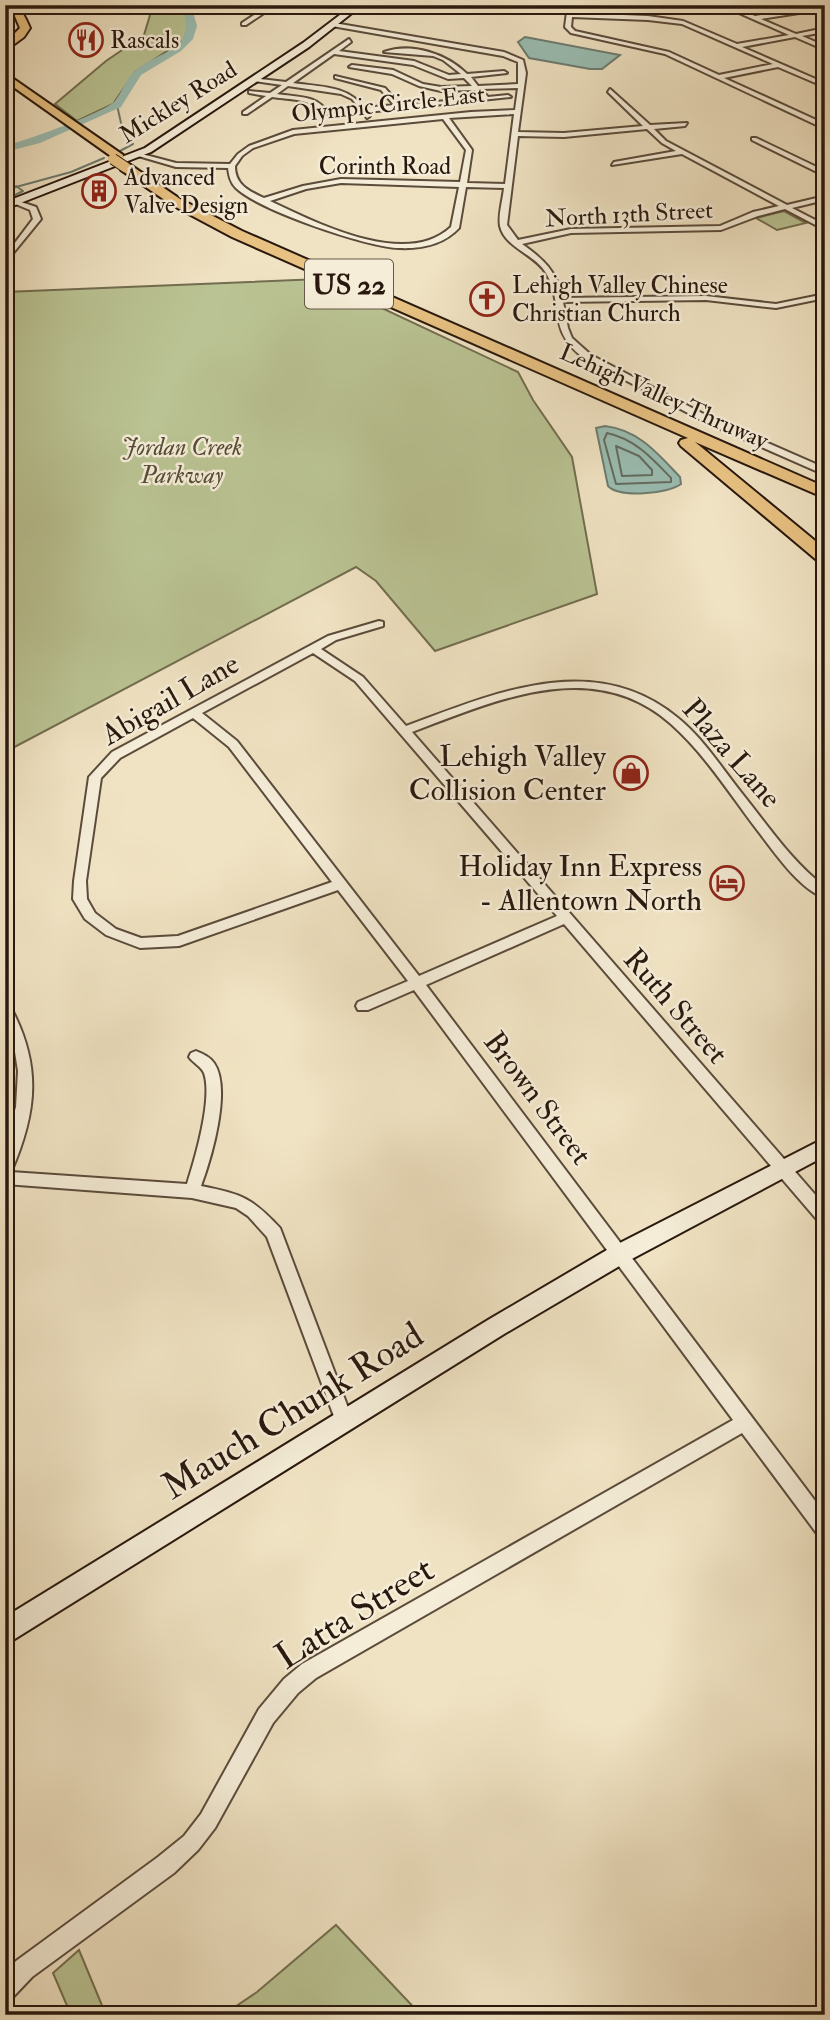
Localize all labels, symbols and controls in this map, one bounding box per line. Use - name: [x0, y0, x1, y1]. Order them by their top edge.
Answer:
- restaurant icon: Rascals: [67, 21, 105, 59]
- place label: Rascals: [110, 25, 179, 56]
- street label: Mickley Road: [114, 54, 243, 151]
- street label: Olympic Circle East: [290, 79, 486, 130]
- street label: Corinth Road: [319, 151, 451, 182]
- place label: Advanced Valve Design: [123, 162, 248, 221]
- building icon: Advanced Valve Design: [80, 172, 118, 210]
- street label: North 13th Street: [544, 195, 714, 234]
- road number: US 22: [305, 260, 393, 308]
- place label: Lehigh Valley Chinese Christian Church: [512, 270, 728, 329]
- church icon: Lehigh Valley Chinese Christian Church: [468, 280, 506, 318]
- street label: Lehigh Valley Thruway: [555, 337, 773, 457]
- park label: Jordan Creek Parkway: [122, 432, 242, 491]
- street label: Abigail Lane: [94, 645, 246, 754]
- street label: Plaza Lane: [674, 691, 789, 816]
- place label: Lehigh Valley Collision Center: [409, 738, 607, 809]
- shop icon: Lehigh Valley Collision Center: [612, 754, 650, 792]
- place label: Holiday Inn Express - Allentown North: [458, 848, 702, 919]
- hotel icon: Holiday Inn Express - Allentown North: [708, 864, 746, 902]
- street label: Ruth Street: [616, 941, 736, 1072]
- street label: Brown Street: [475, 1024, 600, 1173]
- street label: Mauch Chunk Road: [153, 1312, 432, 1511]
- street label: Latta Street: [267, 1546, 443, 1680]

